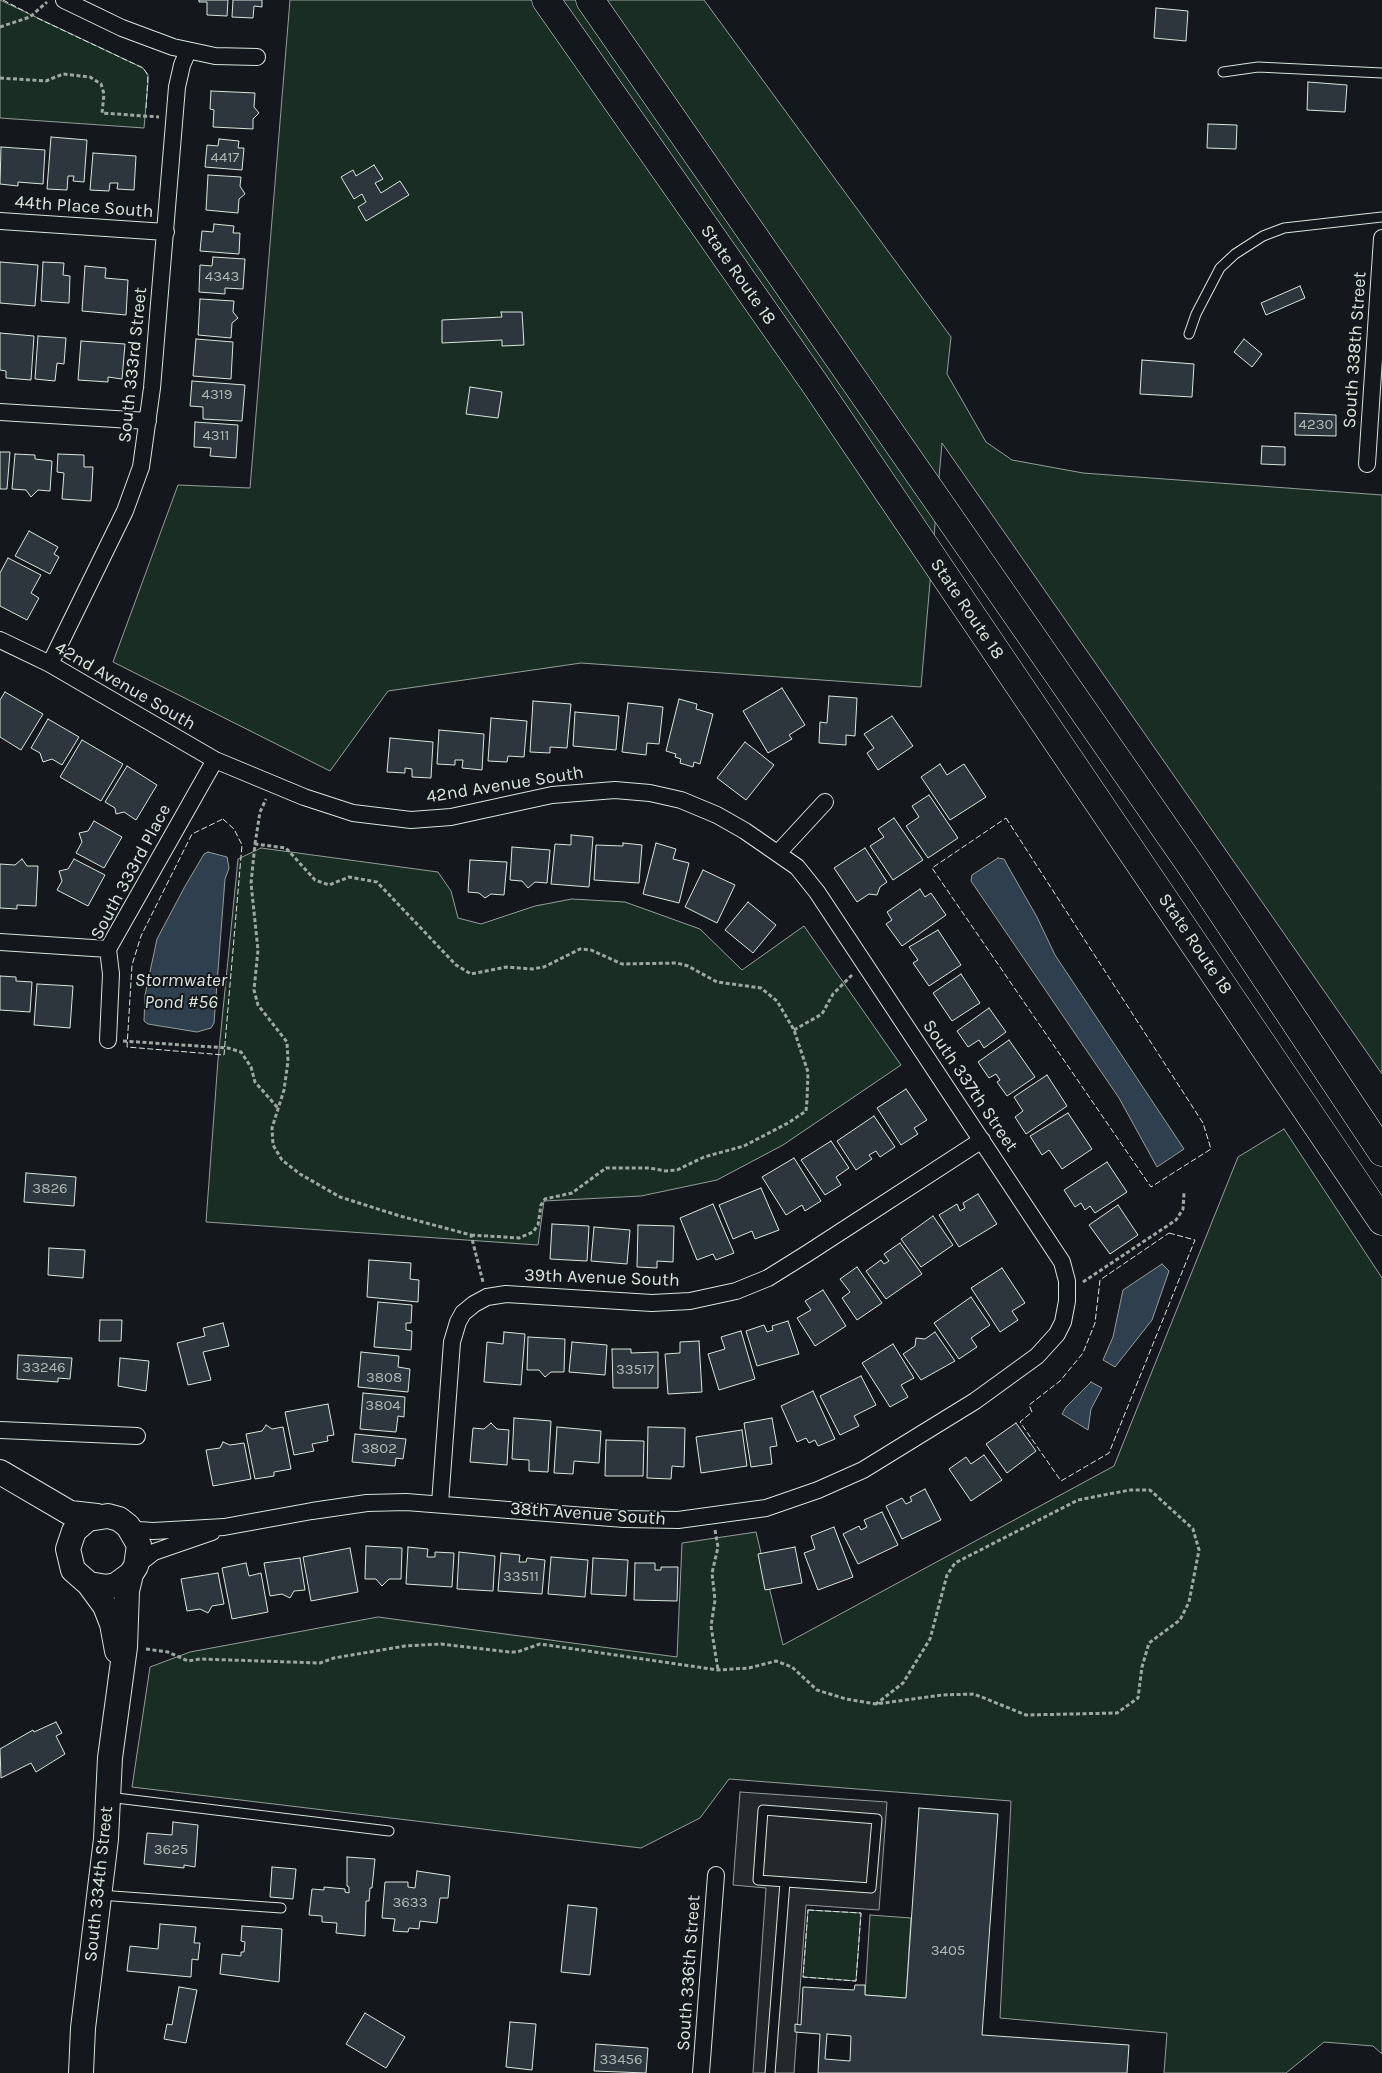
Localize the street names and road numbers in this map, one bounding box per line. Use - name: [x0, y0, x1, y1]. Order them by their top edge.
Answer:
- street label: 44th Place South: [14, 191, 154, 223]
- street label: State Route 18: [696, 221, 780, 329]
- street label: South 338th Street: [1339, 271, 1371, 429]
- street label: South 333rd Street: [114, 286, 152, 444]
- street label: State Route 18: [925, 555, 1009, 663]
- street label: 42nd Avenue South: [51, 637, 199, 735]
- street label: 42nd Avenue South: [425, 762, 585, 808]
- street label: South 333rd Place: [86, 801, 176, 943]
- street label: State Route 18: [1153, 890, 1237, 998]
- street label: South 337th Street: [918, 1016, 1022, 1156]
- street label: 39th Avenue South: [524, 1264, 680, 1292]
- street label: 38th Avenue South: [509, 1498, 667, 1530]
- street label: South 334th Street: [80, 1805, 118, 1963]
- street label: South 336th Street: [673, 1894, 705, 2052]

